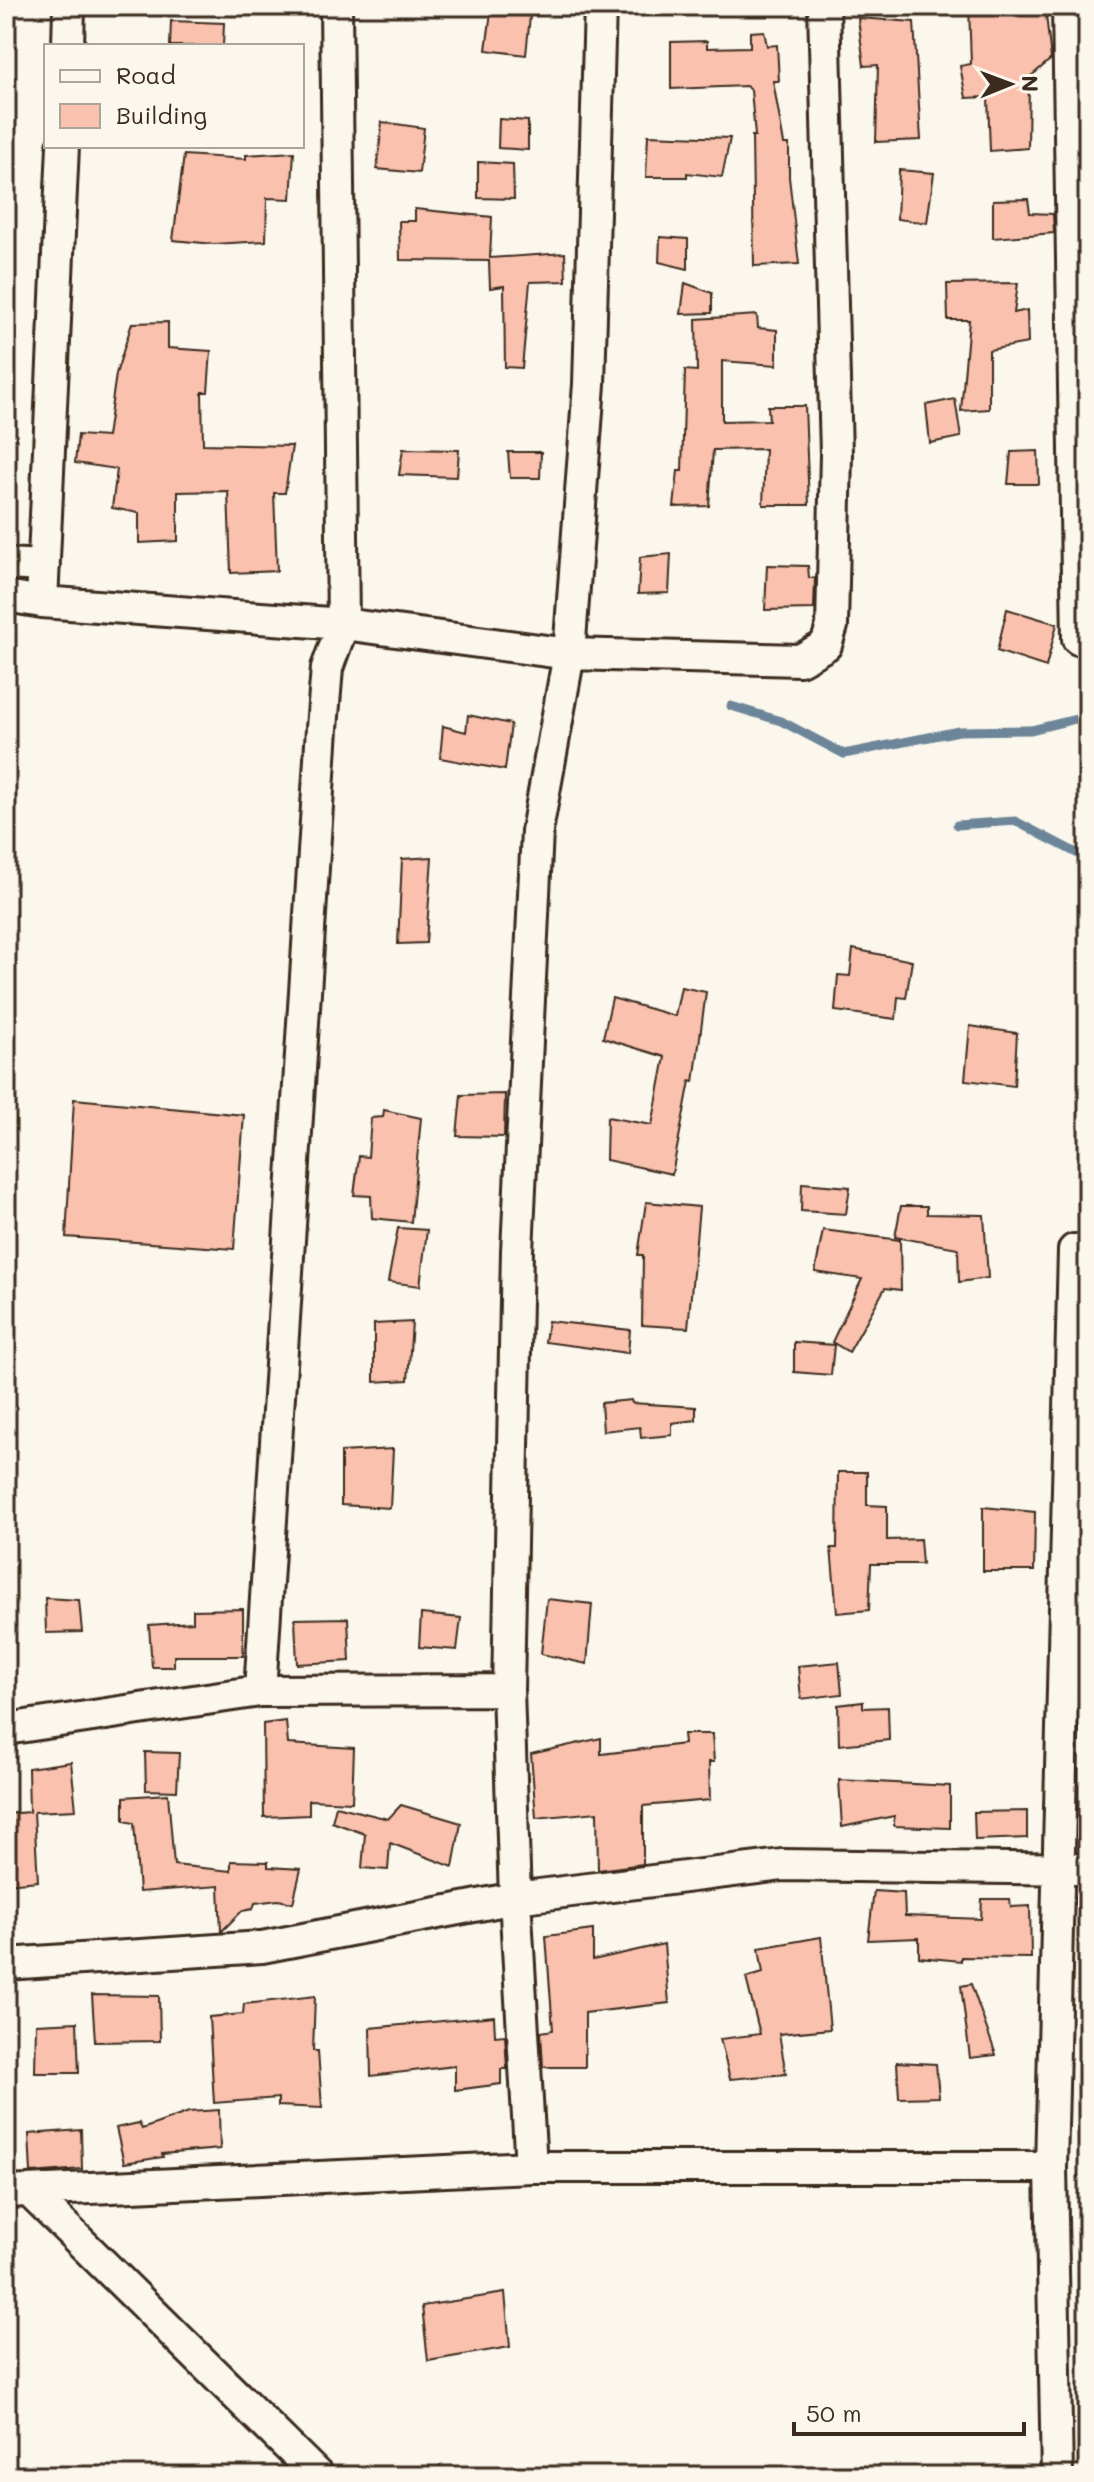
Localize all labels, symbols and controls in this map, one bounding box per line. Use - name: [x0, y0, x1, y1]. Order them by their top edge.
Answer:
- legend: [44, 44, 304, 148]
- north arrow: [970, 44, 1050, 124]
- text: Road: [116, 59, 176, 90]
- text: N: [1016, 75, 1045, 92]
- text: Building: [116, 99, 207, 130]
- scale bar: [794, 2386, 1024, 2436]
- text: 50 m: [806, 2397, 862, 2428]

